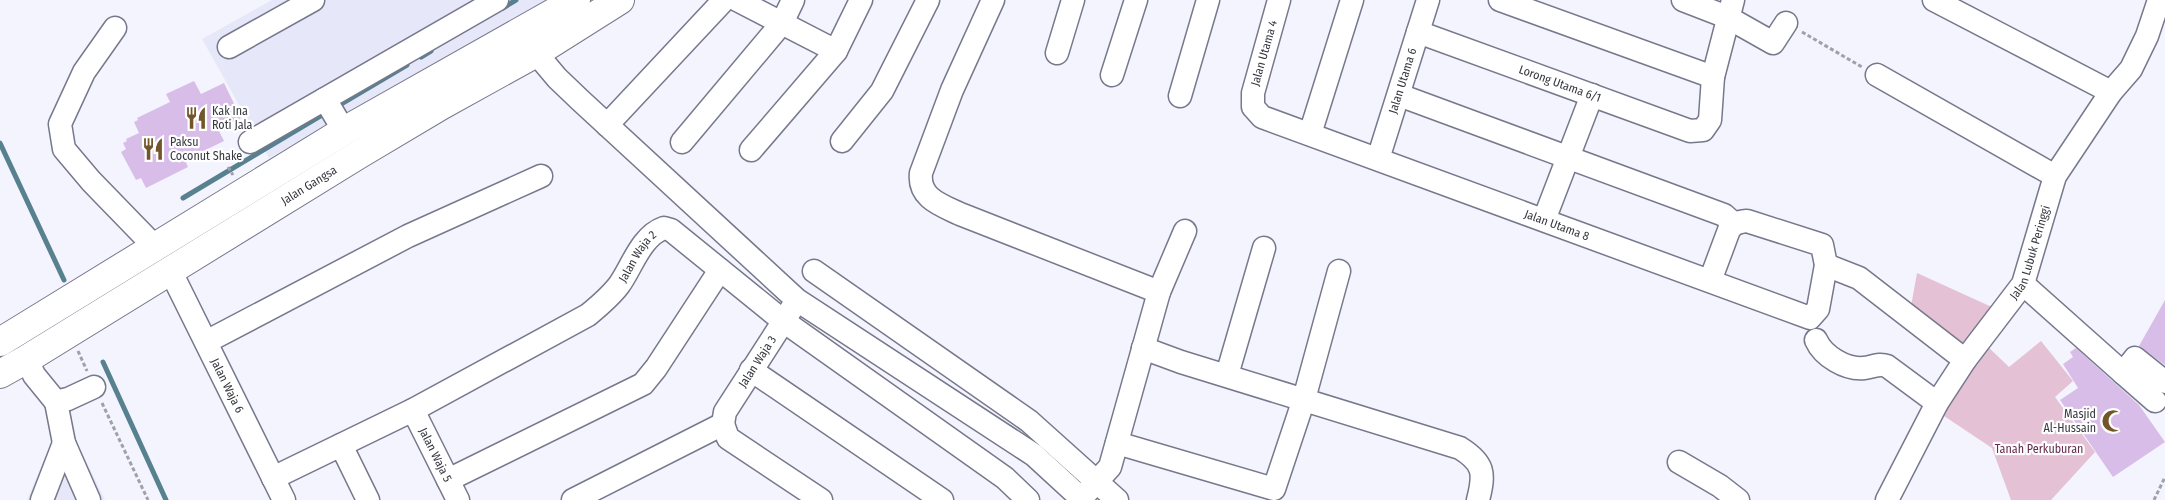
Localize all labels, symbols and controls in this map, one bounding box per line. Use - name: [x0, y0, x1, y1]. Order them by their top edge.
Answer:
- street label: Jalan Utama 4: [1248, 18, 1280, 87]
- street label: Jalan Utama 6: [1386, 46, 1419, 115]
- street label: Lorong Utama 6/1: [1517, 62, 1603, 105]
- place label: Kak Ina Roti Jala: [212, 104, 253, 132]
- restaurant icon: Kak Ina Roti Jala: [183, 105, 209, 131]
- place label: Paksu Coconut Shake: [170, 135, 242, 163]
- restaurant icon: Paksu Coconut Shake: [140, 136, 166, 162]
- street label: Jalan Gangsa: [278, 163, 339, 208]
- street label: Jalan Lubuk Peringgi: [2007, 204, 2053, 302]
- street label: Jalan Utama 8: [1522, 207, 1591, 243]
- street label: Jalan Waja 2: [616, 228, 659, 285]
- street label: Jalan Waja 3: [736, 333, 779, 390]
- street label: Jalan Waja 6: [208, 356, 247, 415]
- place label: Masjid Al-Hussain: [2043, 407, 2096, 435]
- mosque icon: Masjid Al-Hussain: [2100, 408, 2126, 434]
- street label: Jalan Waja 5: [416, 425, 455, 485]
- park label: Tanah Perkuburan: [1995, 442, 2083, 456]

